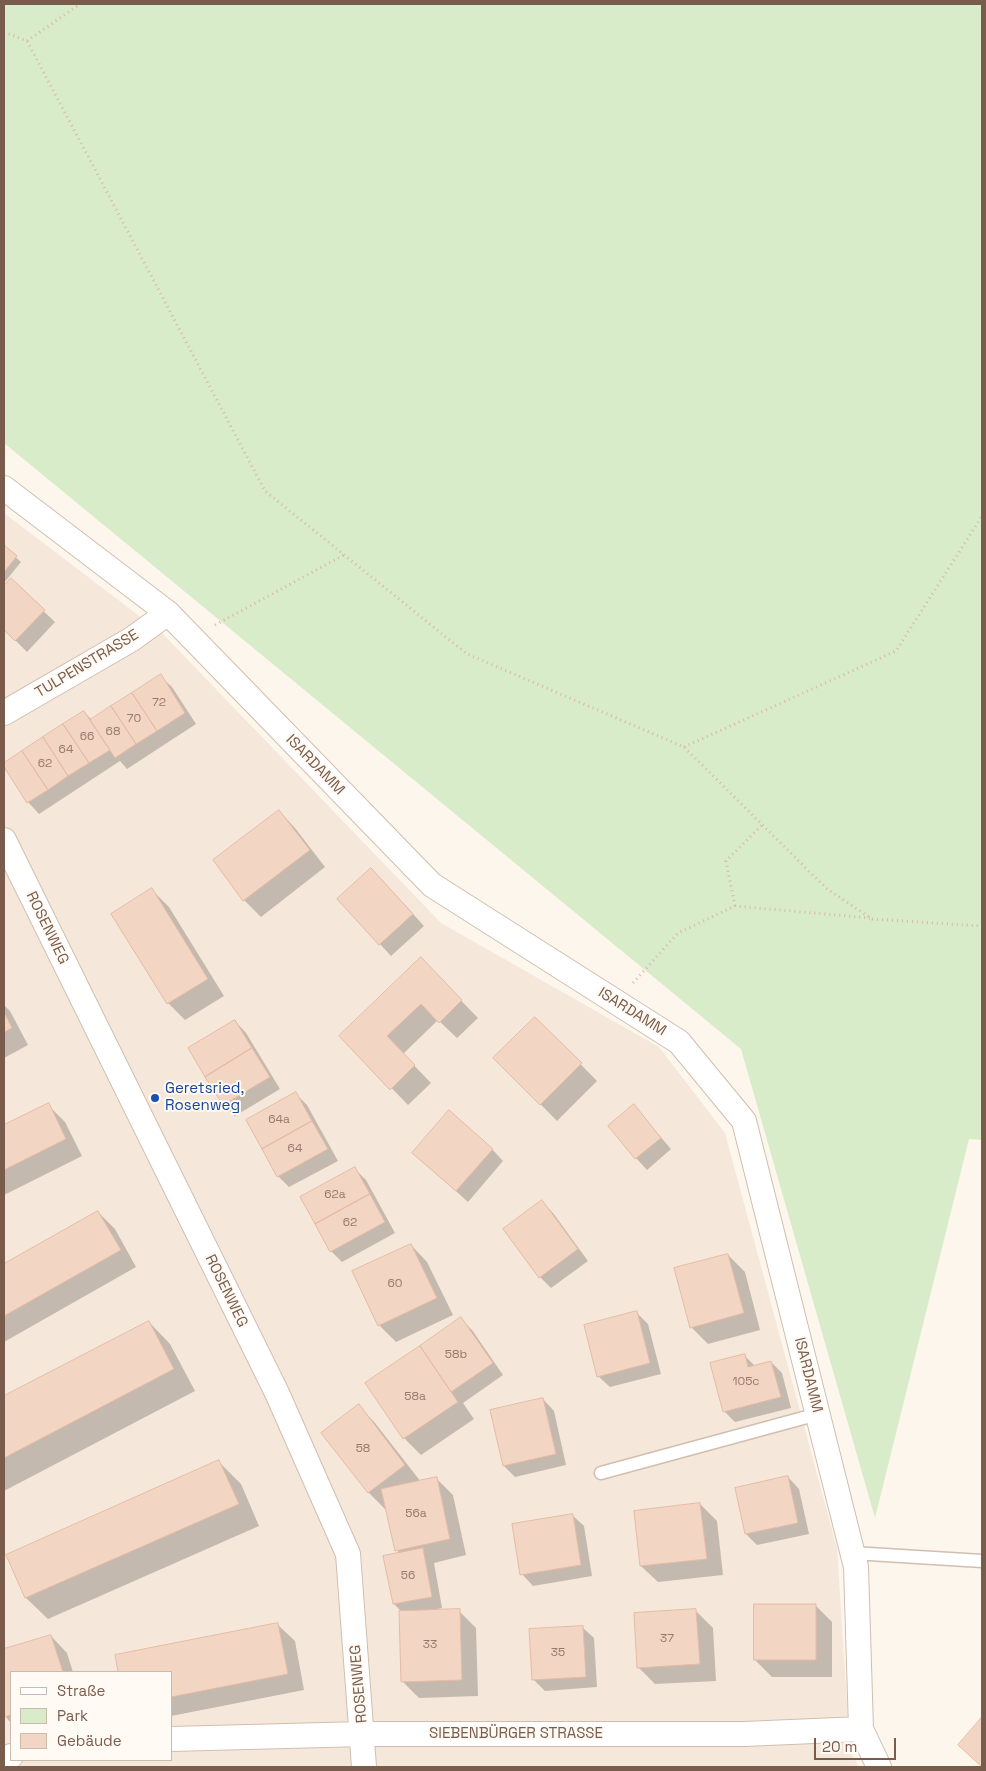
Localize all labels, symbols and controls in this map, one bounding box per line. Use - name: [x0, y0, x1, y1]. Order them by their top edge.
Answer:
- street label: TULPENSTRASSE: [32, 626, 142, 702]
- house number: 72: [152, 696, 166, 710]
- house number: 70: [127, 712, 141, 726]
- house number: 68: [106, 725, 120, 739]
- house number: 66: [80, 730, 94, 744]
- street label: ISARDAMM: [282, 731, 348, 799]
- house number: 64: [59, 743, 73, 757]
- house number: 62: [38, 757, 52, 771]
- street label: ROSENWEG: [22, 889, 72, 967]
- street label: ISARDAMM: [595, 984, 669, 1040]
- place label: Geretsried, Rosenweg: [165, 1080, 244, 1115]
- marker: Geretsried, Rosenweg: [149, 1092, 161, 1104]
- house number: 64a: [268, 1113, 290, 1127]
- house number: 64: [288, 1142, 302, 1156]
- house number: 62a: [324, 1188, 346, 1202]
- house number: 62: [343, 1216, 357, 1230]
- street label: ROSENWEG: [201, 1252, 251, 1330]
- house number: 60: [387, 1277, 403, 1291]
- street label: ISARDAMM: [790, 1336, 826, 1414]
- house number: 58b: [445, 1348, 467, 1362]
- house number: 105c: [732, 1375, 760, 1389]
- house number: 58a: [404, 1390, 426, 1404]
- house number: 58: [356, 1442, 370, 1456]
- house number: 56a: [405, 1507, 427, 1521]
- house number: 56: [401, 1569, 415, 1583]
- house number: 37: [660, 1632, 674, 1646]
- house number: 33: [423, 1638, 437, 1652]
- street label: ROSENWEG: [347, 1644, 371, 1724]
- house number: 35: [551, 1646, 565, 1660]
- legend: [10, 1671, 172, 1761]
- text: Straße: [57, 1681, 105, 1700]
- text: Park: [57, 1706, 88, 1725]
- street label: SIEBENBÜRGER STRASSE: [429, 1725, 603, 1743]
- scale bar: [816, 1728, 898, 1760]
- text: Gebäude: [57, 1731, 122, 1750]
- text: 20 m: [822, 1737, 857, 1756]

